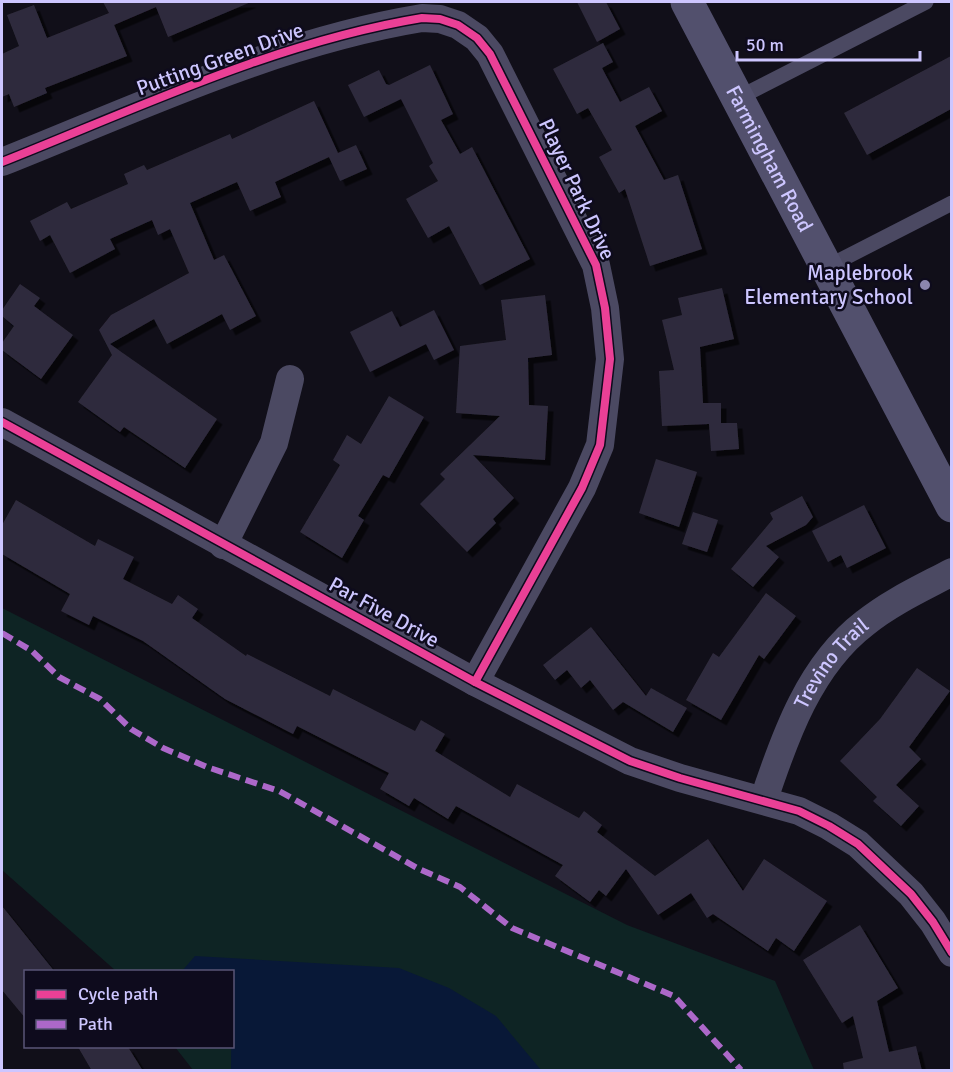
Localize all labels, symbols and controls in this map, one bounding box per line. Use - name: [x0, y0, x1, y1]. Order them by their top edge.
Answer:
- street label: Putting Green Drive: [133, 17, 307, 101]
- scale bar: [737, 24, 920, 62]
- text: 50 m: [746, 34, 784, 56]
- street label: Farmingham Road: [720, 81, 819, 236]
- street label: Player Park Drive: [533, 114, 621, 264]
- place label: Maplebrook Elementary School: [744, 260, 913, 310]
- marker: Maplebrook Elementary School: [918, 278, 932, 292]
- street label: Par Five Drive: [324, 571, 444, 653]
- street label: Trevino Trail: [788, 612, 874, 713]
- legend: [24, 970, 234, 1048]
- text: Cycle path: [78, 983, 158, 1005]
- text: Path: [78, 1013, 113, 1035]

